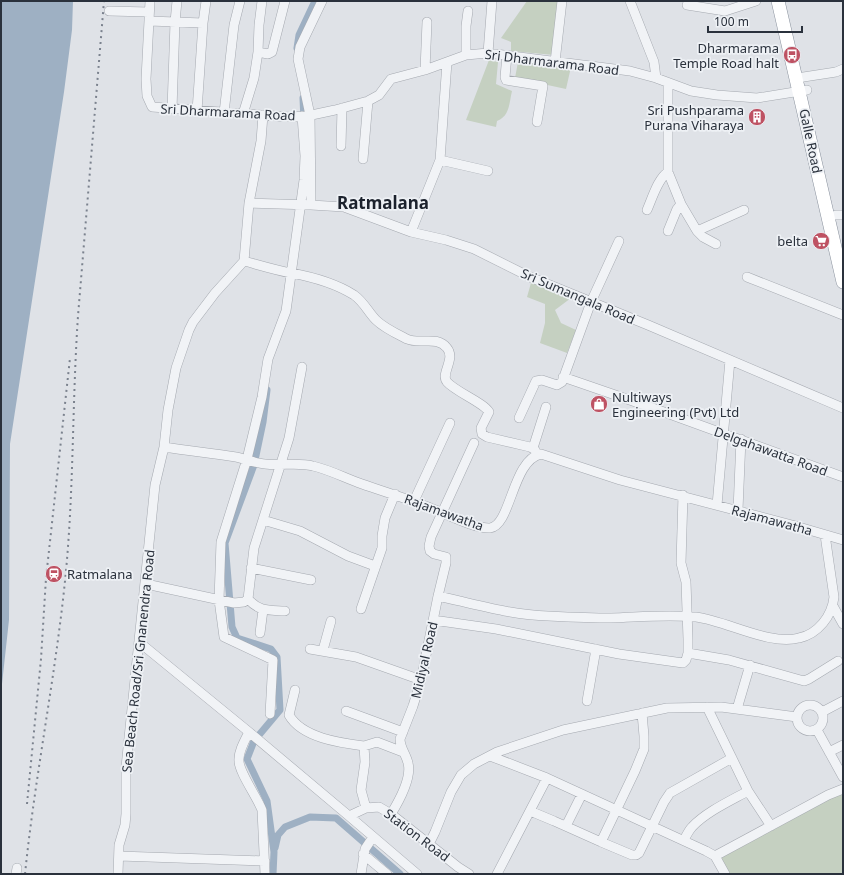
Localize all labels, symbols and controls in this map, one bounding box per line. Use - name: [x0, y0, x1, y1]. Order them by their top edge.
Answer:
- scale bar: [708, 8, 802, 34]
- text: 100 m: [714, 13, 749, 30]
- place label: Dharmarama Temple Road halt: [673, 39, 779, 72]
- street label: Sri Dharmarama Road: [484, 45, 620, 79]
- bus stop icon: Dharmarama Temple Road halt: [782, 45, 802, 65]
- street label: Sri Dharmarama Road: [160, 99, 296, 125]
- place label: Sri Pushparama Purana Viharaya: [644, 101, 744, 134]
- building icon: Sri Pushparama Purana Viharaya: [747, 107, 767, 127]
- street label: Galle Road: [795, 107, 827, 175]
- district label: Ratmalana: [337, 191, 429, 214]
- supermarket icon: belta: [811, 231, 831, 251]
- place label: belta: [777, 232, 808, 250]
- street label: Sri Sumangala Road: [518, 264, 638, 328]
- place label: Nultiways Engineering (Pvt) Ltd: [612, 388, 739, 421]
- shop icon: Nultiways Engineering (Pvt) Ltd: [589, 394, 609, 414]
- street label: Delgahawatta Road: [712, 422, 830, 480]
- street label: Rajamawatha: [402, 489, 486, 535]
- street label: Rajamawatha: [730, 501, 814, 539]
- street label: Sea Beach Road/Sri Gnanendra Road: [117, 548, 159, 774]
- station icon: Ratmalana: [44, 564, 64, 584]
- place label: Ratmalana: [67, 565, 133, 583]
- street label: Midiyal Road: [406, 620, 442, 700]
- street label: Station Road: [381, 804, 453, 866]

